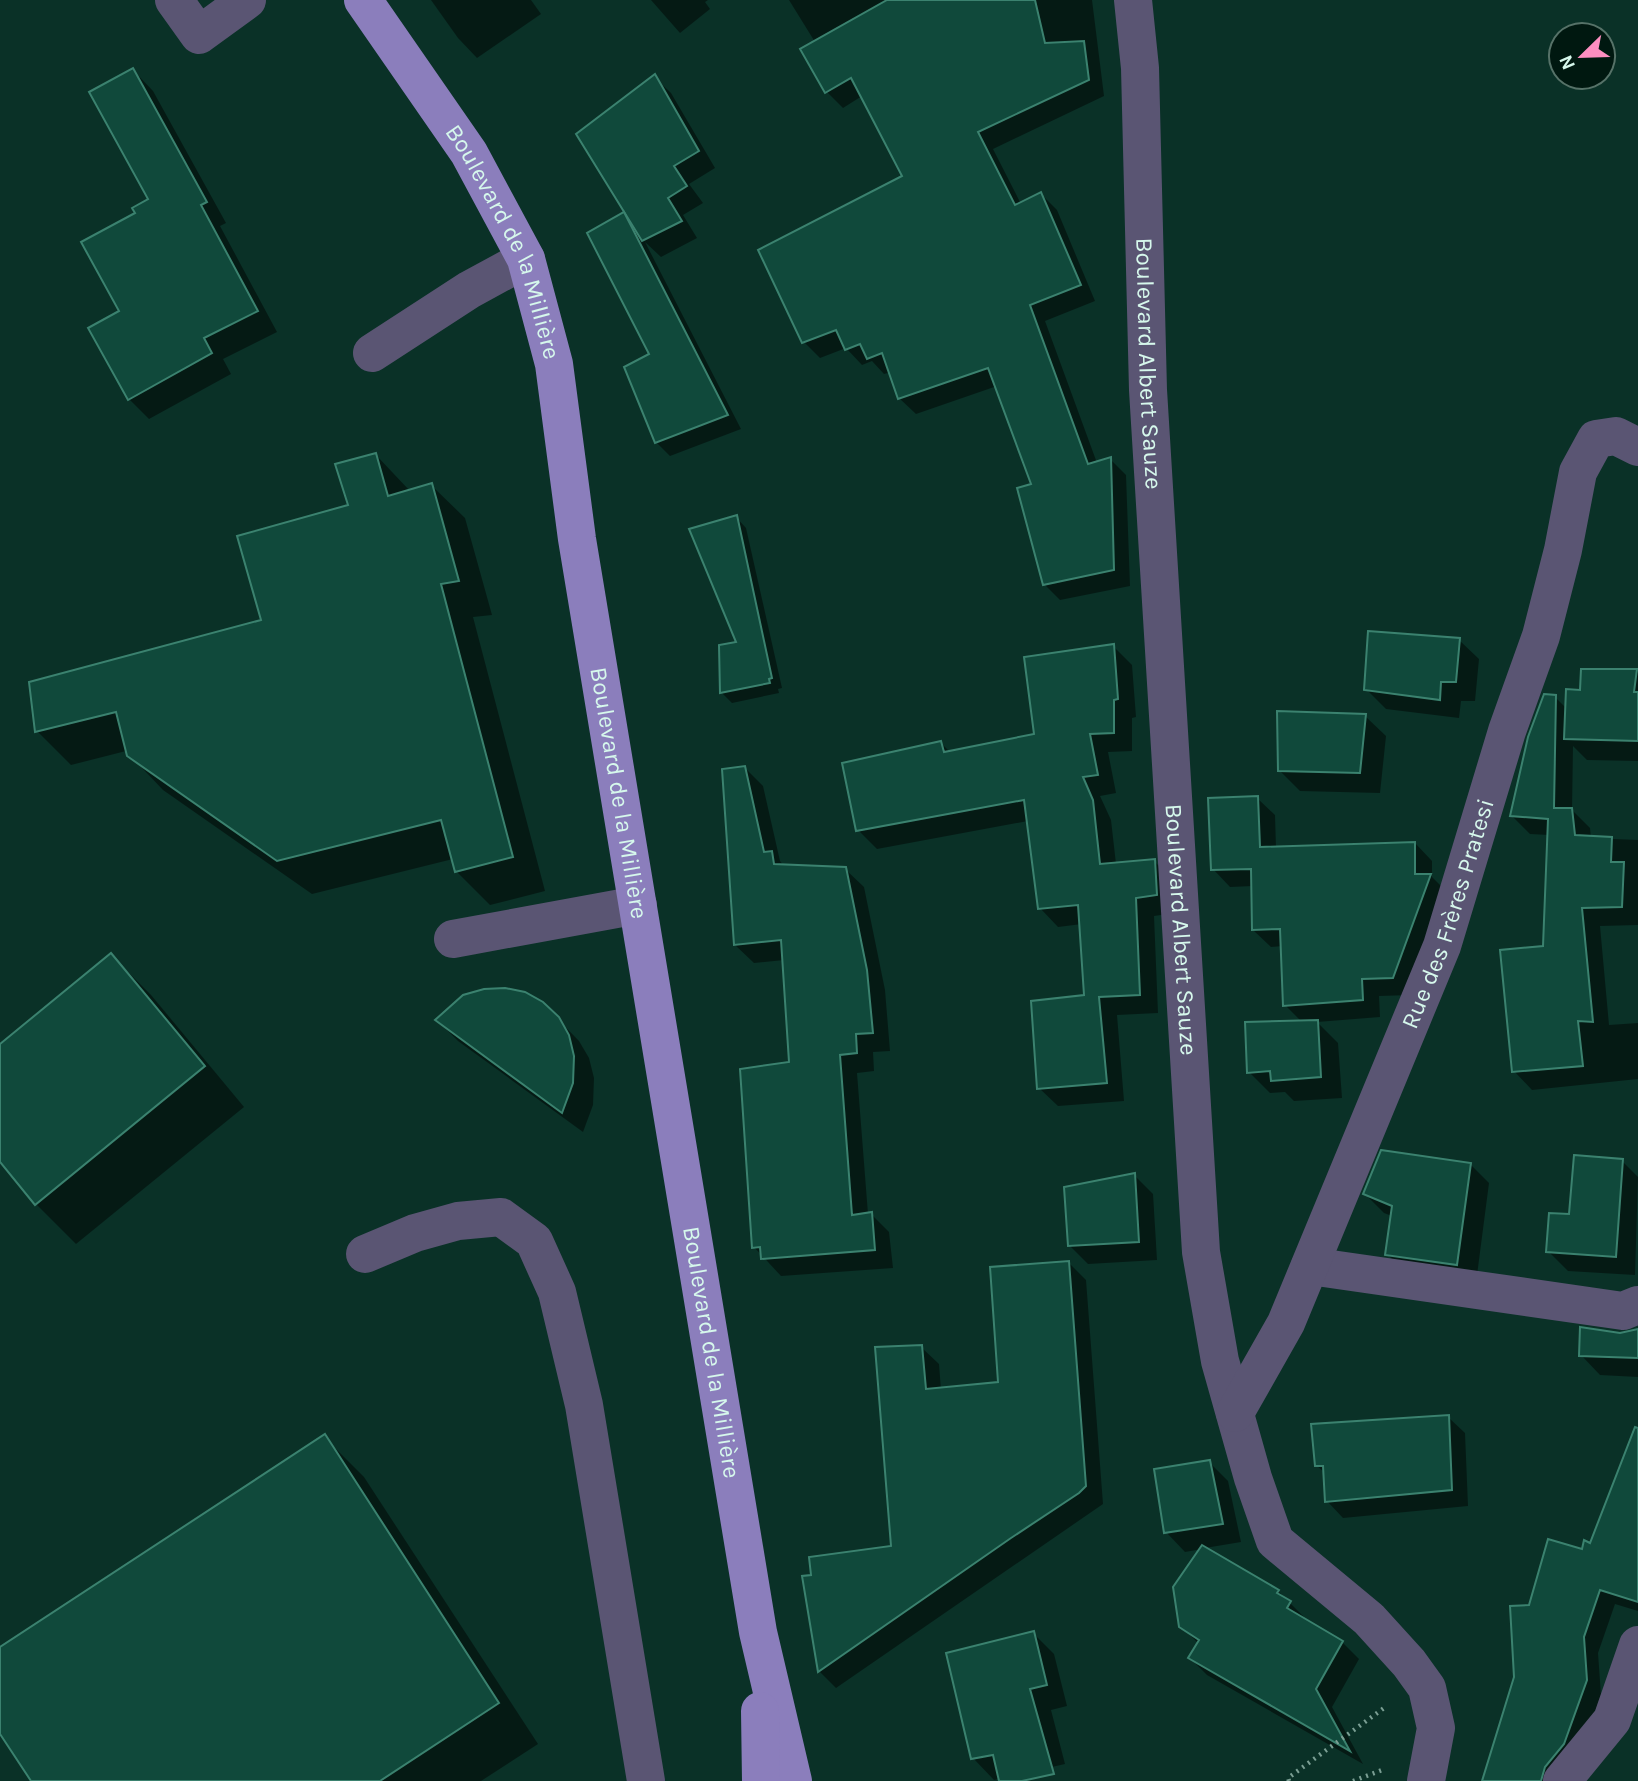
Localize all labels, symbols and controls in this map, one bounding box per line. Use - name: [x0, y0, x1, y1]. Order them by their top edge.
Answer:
- north arrow: [1547, 21, 1617, 91]
- text: N: [1554, 52, 1580, 73]
- street label: Boulevard de la Millière: [439, 119, 566, 362]
- street label: Boulevard Albert Sauze: [1130, 237, 1168, 490]
- street label: Boulevard de la Millière: [584, 665, 654, 921]
- street label: Rue des Frères Pratesi: [1395, 795, 1500, 1033]
- street label: Boulevard Albert Sauze: [1159, 803, 1203, 1056]
- street label: Boulevard de la Millière: [677, 1224, 746, 1480]

